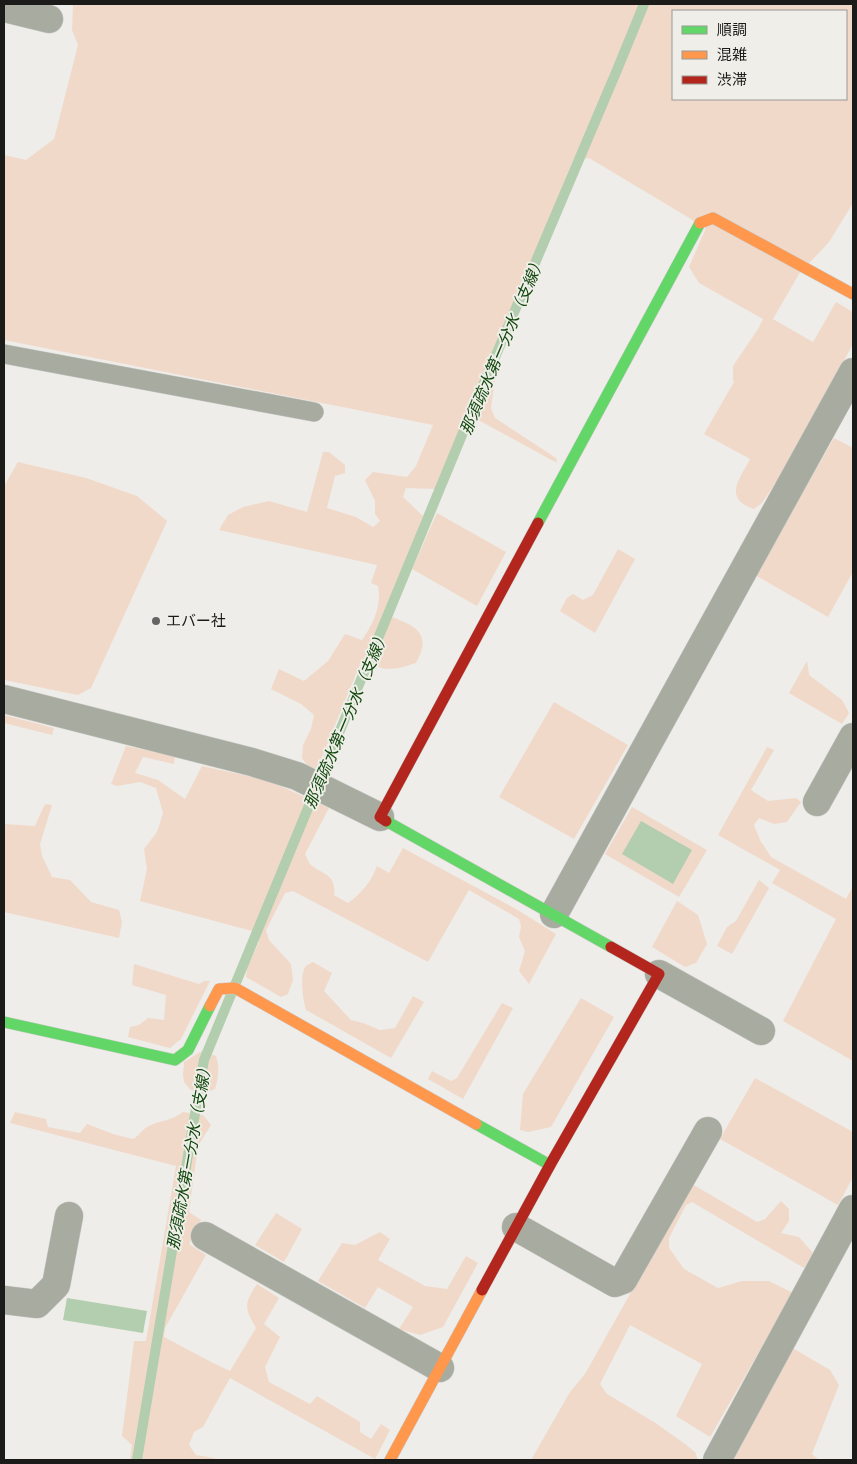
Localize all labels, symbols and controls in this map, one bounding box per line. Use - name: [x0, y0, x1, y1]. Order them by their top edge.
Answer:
- legend: [672, 10, 847, 100]
- text: 順調: [717, 19, 747, 39]
- text: 混雑: [717, 44, 747, 64]
- text: 渋滞: [717, 69, 747, 89]
- water label: 那須疏水第一分水（支線）: [454, 252, 550, 438]
- place label: エバー社: [166, 610, 226, 630]
- marker: エバー社: [150, 615, 162, 627]
- water label: 那須疏水第一分水（支線）: [298, 626, 394, 812]
- water label: 那須疏水第一分水（支線）: [161, 1059, 217, 1251]

